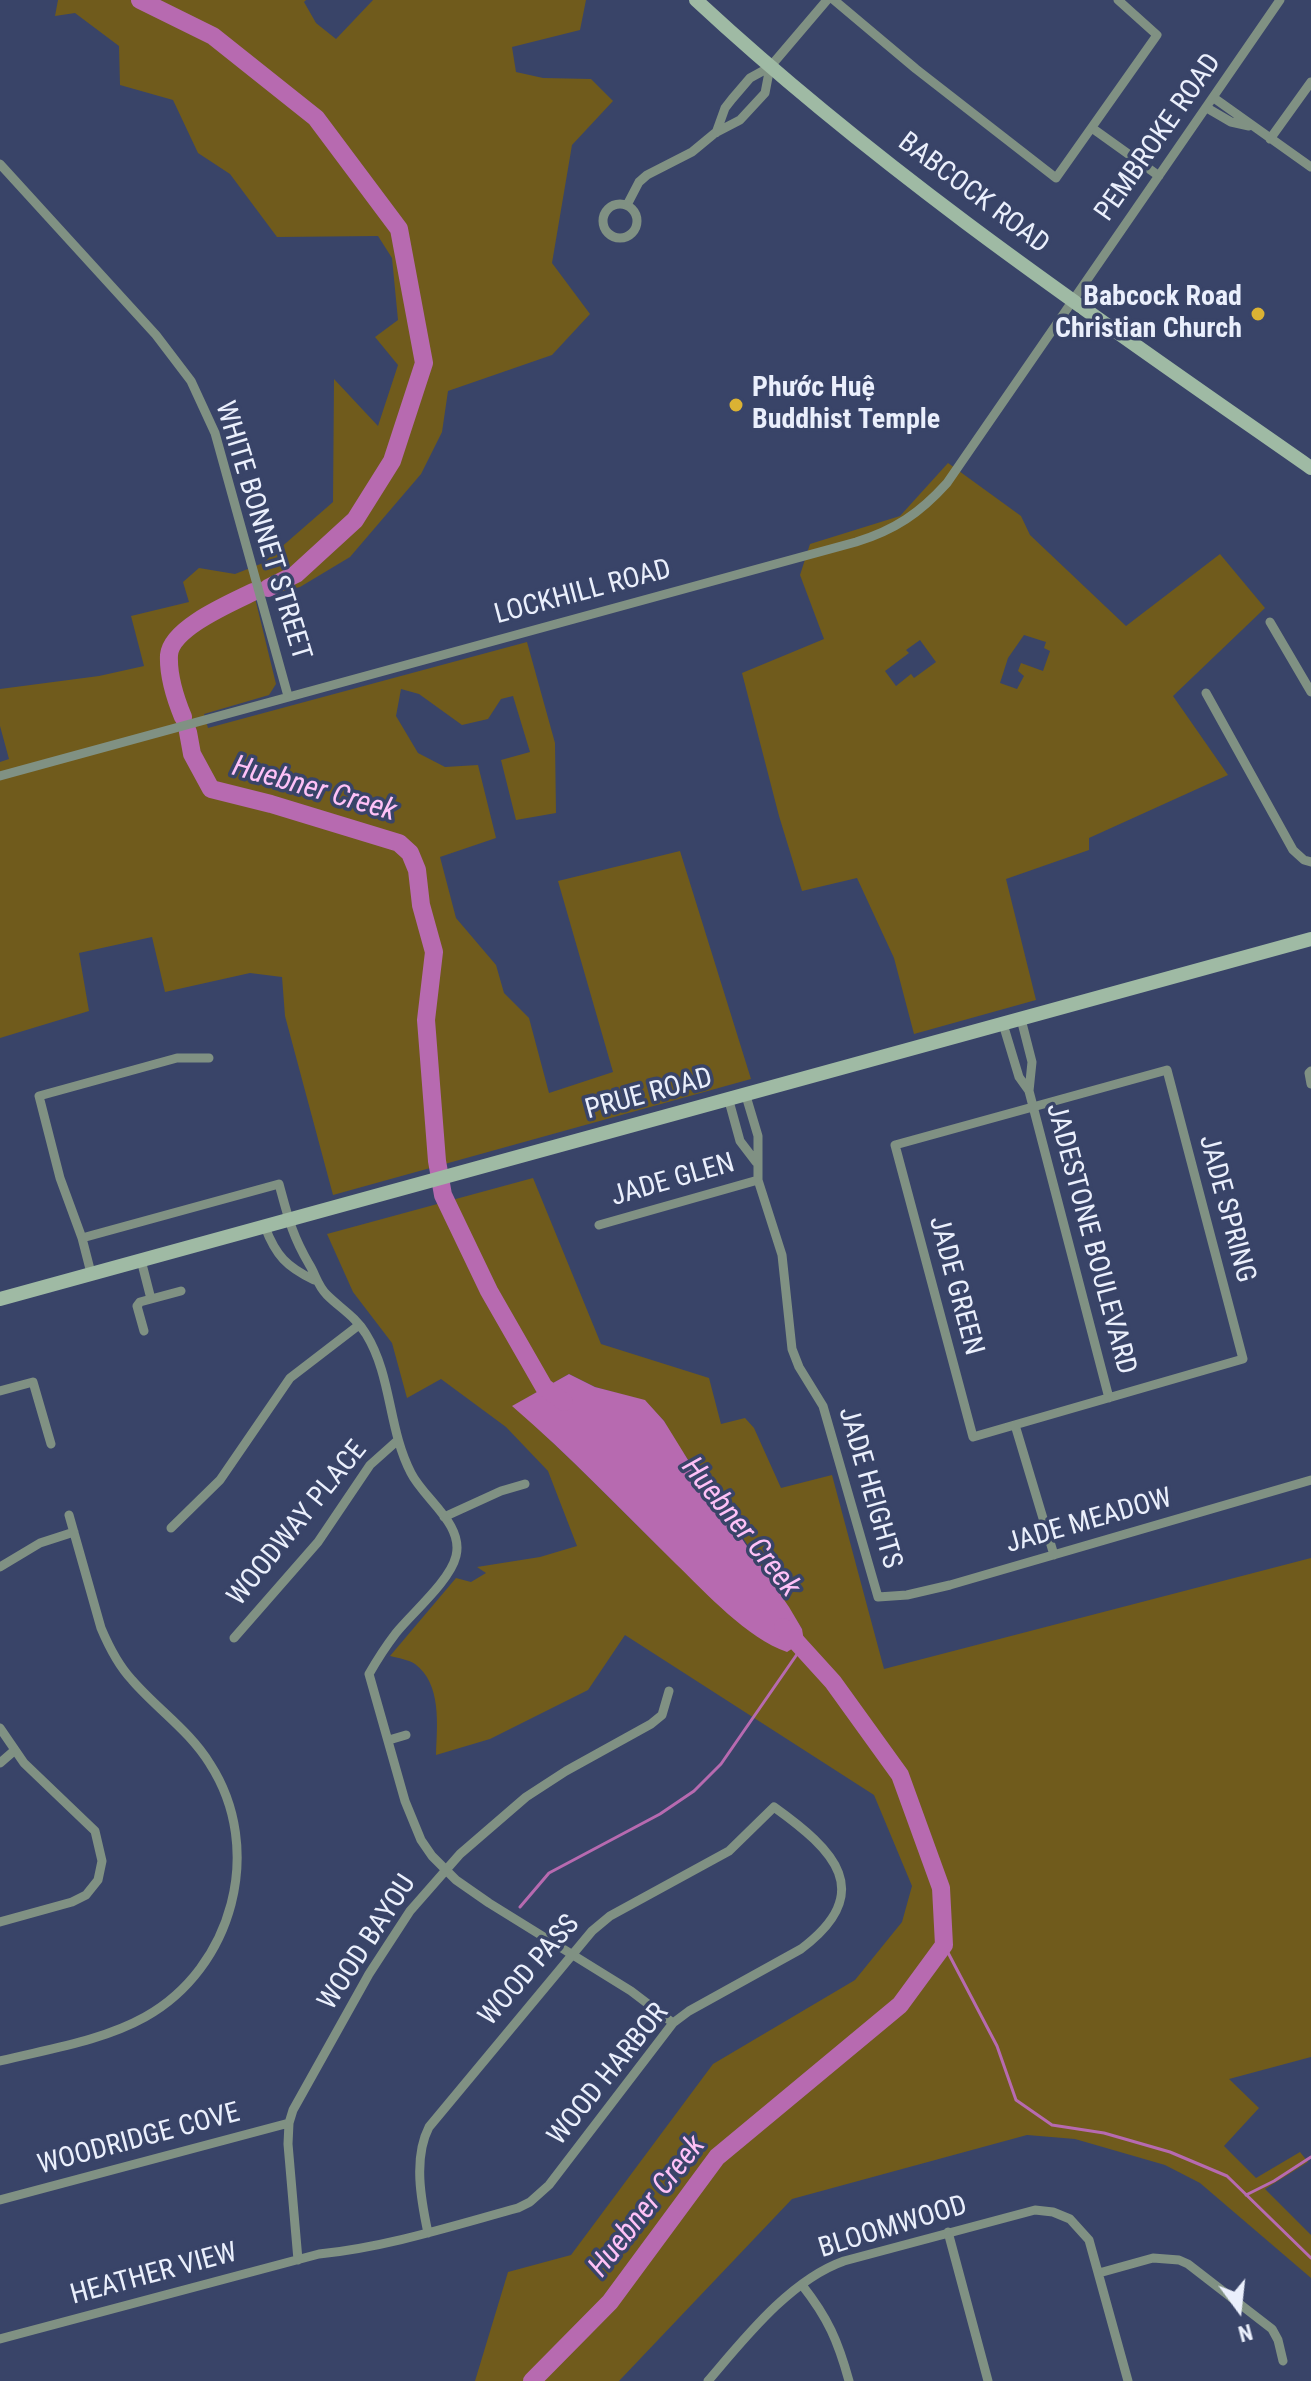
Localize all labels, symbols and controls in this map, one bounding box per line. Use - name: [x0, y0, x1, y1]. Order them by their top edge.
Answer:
- street label: PEMBROKE ROAD: [1089, 48, 1229, 228]
- street label: BABCOCK ROAD: [891, 126, 1055, 262]
- place label: Babcock Road Christian Church: [1055, 281, 1242, 347]
- marker: Babcock Road Christian Church: [1249, 305, 1267, 323]
- place label: Phước Huệ Buddhist Temple: [752, 372, 940, 438]
- marker: Phước Huệ Buddhist Temple: [727, 396, 745, 414]
- street label: WHITE BONNET STREET: [207, 398, 317, 664]
- street label: LOCKHILL ROAD: [491, 553, 675, 633]
- water label: Huebner Creek: [228, 749, 400, 831]
- street label: PRUE ROAD: [582, 1062, 716, 1128]
- street label: JADESTONE BOULEVARD: [1038, 1100, 1142, 1378]
- street label: JADE SPRING: [1190, 1131, 1262, 1287]
- street label: JADE GLEN: [607, 1147, 739, 1215]
- street label: JADE GREEN: [920, 1213, 990, 1359]
- street label: JADE HEIGHTS: [830, 1403, 908, 1573]
- street label: WOODWAY PLACE: [221, 1435, 375, 1613]
- water label: Huebner Creek: [673, 1451, 807, 1605]
- street label: JADE MEADOW: [1002, 1482, 1176, 1562]
- street label: WOOD BAYOU: [312, 1869, 424, 2017]
- street label: WOOD PASS: [473, 1909, 587, 2033]
- street label: WOOD HARBOR: [542, 1997, 676, 2153]
- street label: WOODRIDGE COVE: [34, 2097, 244, 2183]
- water label: Huebner Creek: [582, 2129, 714, 2285]
- street label: BLOOMWOOD: [815, 2189, 971, 2267]
- street label: HEATHER VIEW: [67, 2237, 241, 2313]
- north arrow: [1199, 2269, 1279, 2349]
- text: N: [1236, 2319, 1255, 2346]

